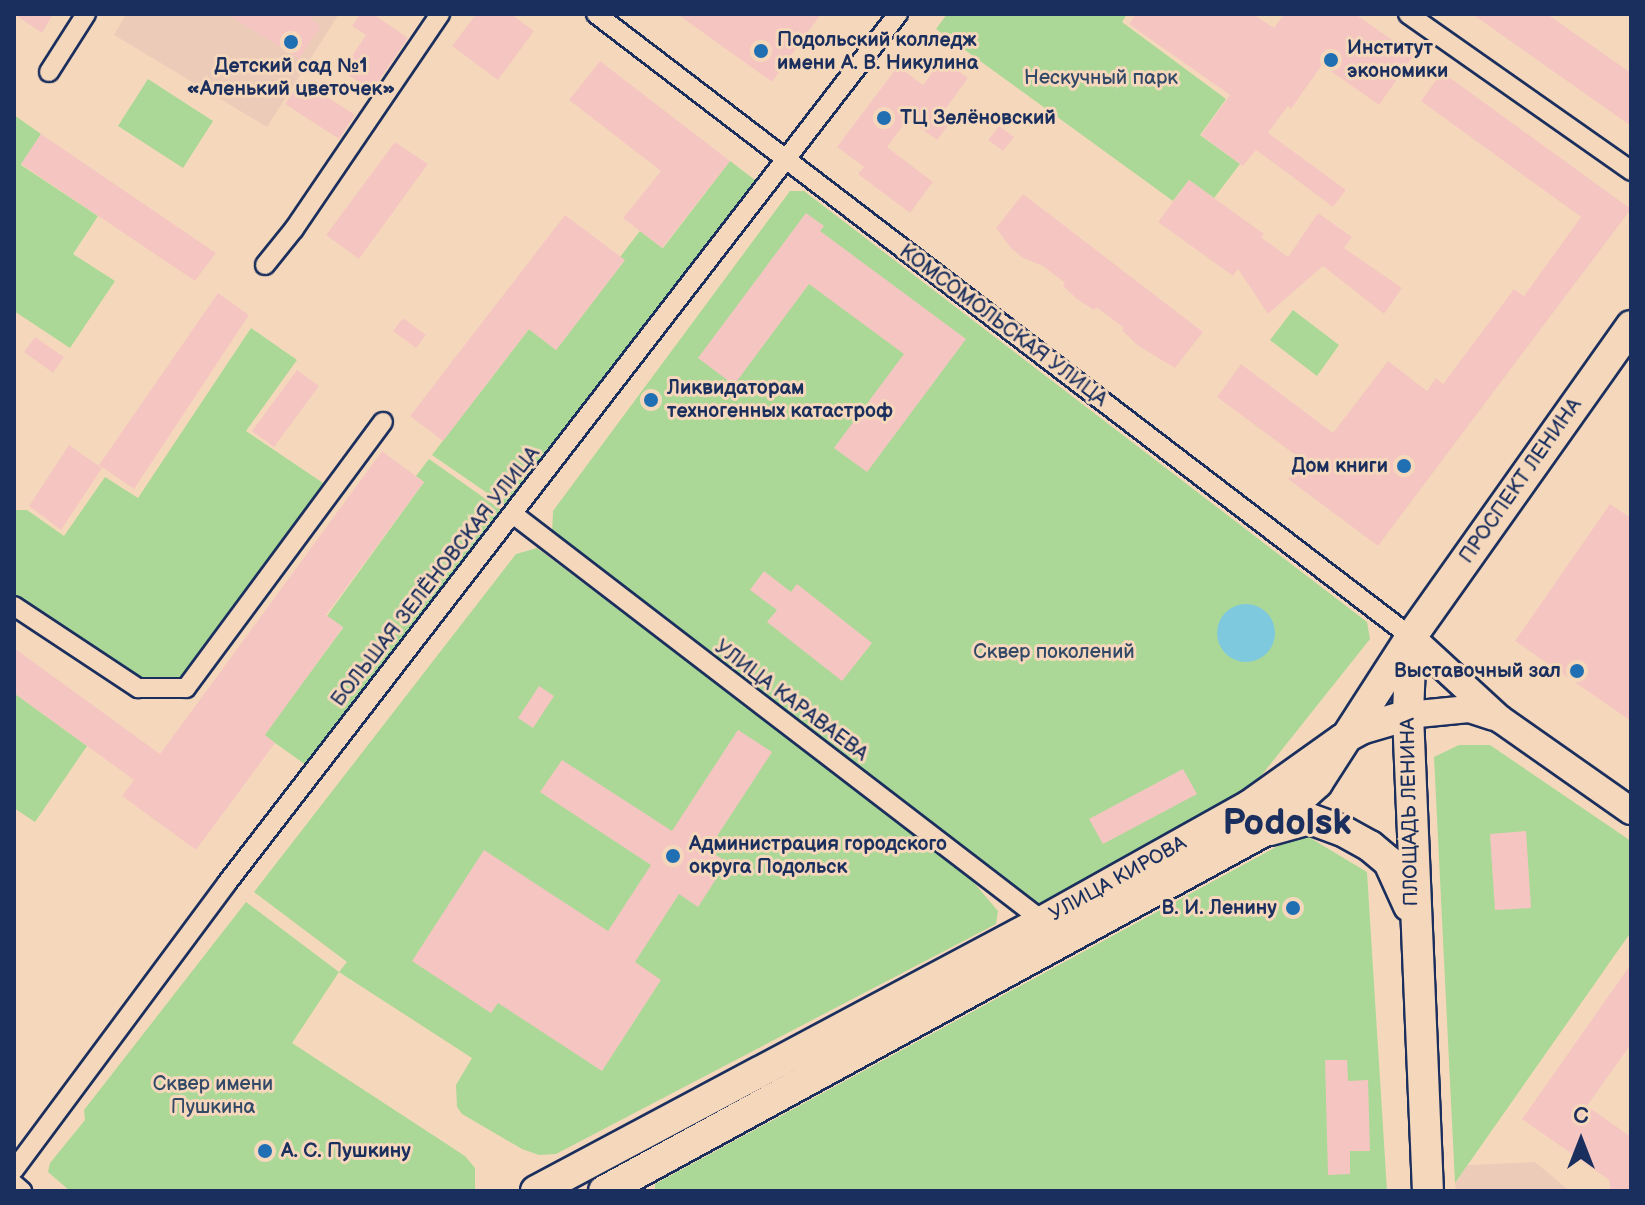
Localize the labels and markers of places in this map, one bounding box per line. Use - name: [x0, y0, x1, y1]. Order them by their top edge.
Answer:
- place label: Подольский колледж имени А. В. Никулина: [777, 28, 978, 75]
- marker: Детский сад №1 «Аленький цветочек»: [282, 33, 300, 51]
- place label: Институт экономики: [1347, 36, 1448, 83]
- marker: Подольский колледж имени А. В. Никулина: [752, 42, 770, 60]
- marker: Институт экономики: [1322, 51, 1340, 69]
- place label: Детский сад №1 «Аленький цветочек»: [187, 54, 395, 101]
- place label: ТЦ Зелёновский: [900, 106, 1056, 130]
- marker: ТЦ Зелёновский: [875, 109, 893, 127]
- place label: Ликвидаторам техногенных катастроф: [667, 376, 893, 423]
- marker: Ликвидаторам техногенных катастроф: [642, 391, 660, 409]
- place label: Дом книги: [1291, 454, 1388, 478]
- marker: Дом книги: [1395, 457, 1413, 475]
- place label: Выставочный зал: [1394, 659, 1561, 683]
- marker: Выставочный зал: [1568, 662, 1586, 680]
- place label: Администрация городского округа Подольск: [689, 832, 947, 879]
- marker: Администрация городского округа Подольск: [664, 847, 682, 865]
- place label: В. И. Ленину: [1162, 896, 1277, 920]
- marker: В. И. Ленину: [1284, 899, 1302, 917]
- place label: А. С. Пушкину: [281, 1139, 411, 1163]
- marker: А. С. Пушкину: [256, 1142, 274, 1160]

